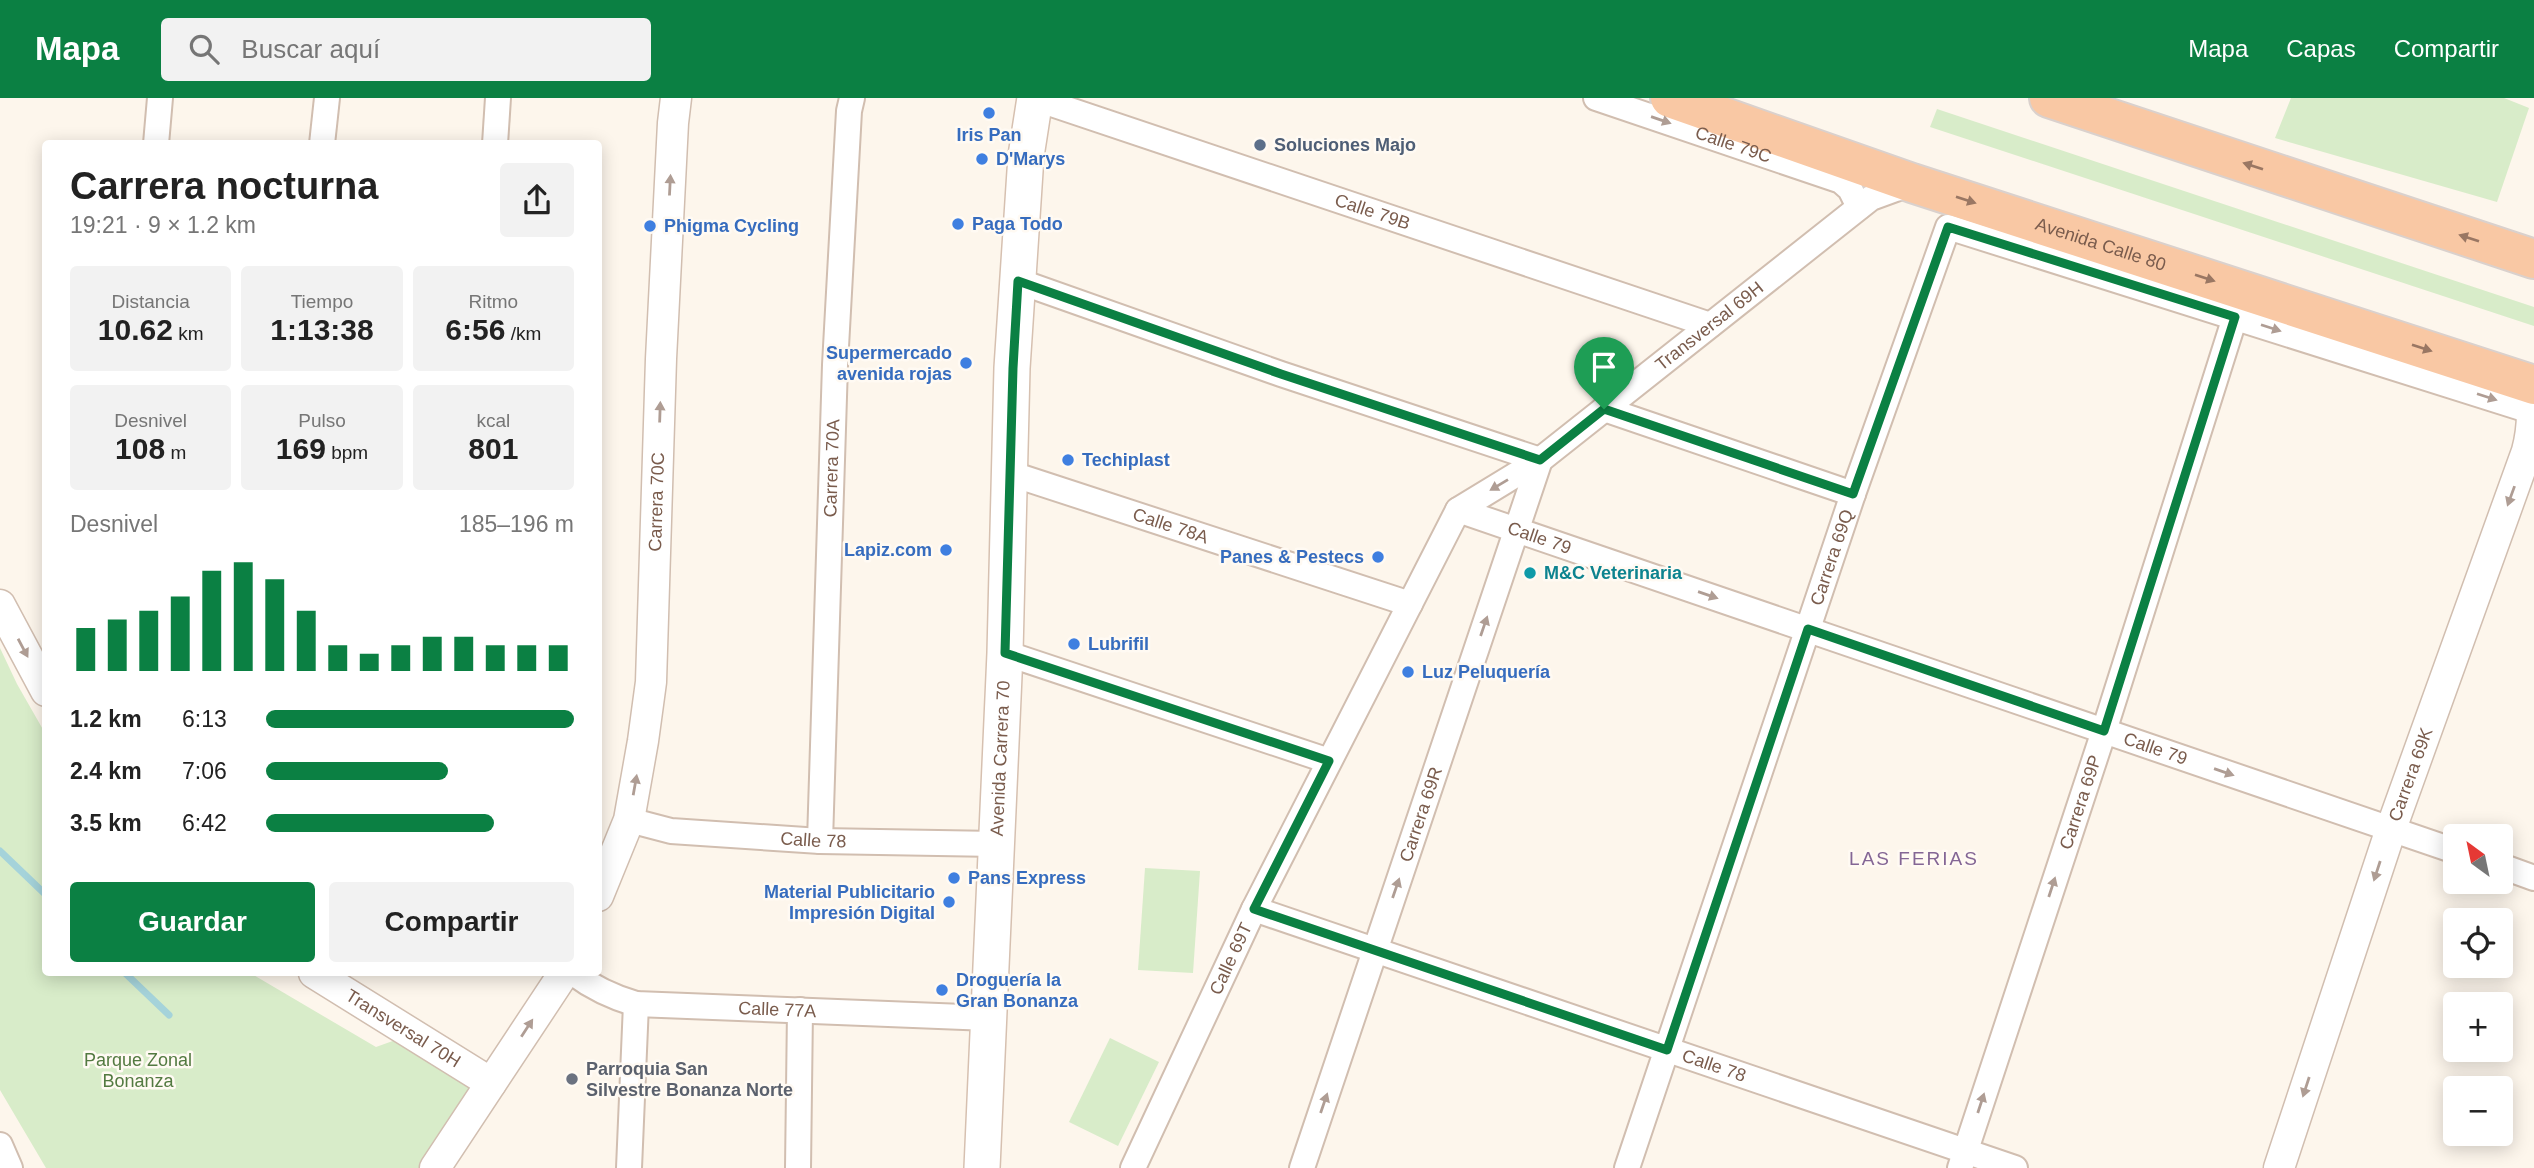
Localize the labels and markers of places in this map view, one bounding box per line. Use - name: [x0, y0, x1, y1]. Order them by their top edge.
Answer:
- marker: Iris Pan: [981, 105, 997, 121]
- place label: Iris Pan: [956, 125, 1022, 145]
- place label: Soluciones Majo: [1274, 135, 1416, 155]
- marker: Soluciones Majo: [1252, 137, 1268, 153]
- place label: D'Marys: [996, 149, 1065, 169]
- marker: D'Marys: [974, 151, 990, 167]
- place label: Paga Todo: [972, 214, 1063, 234]
- place label: Phigma Cycling: [664, 216, 799, 236]
- marker: Paga Todo: [950, 216, 966, 232]
- marker: Phigma Cycling: [642, 218, 658, 234]
- pin: [1574, 337, 1634, 409]
- place label: Supermercado avenida rojas: [826, 343, 952, 384]
- marker: Supermercado avenida rojas: [958, 355, 974, 371]
- place label: Techiplast: [1082, 450, 1170, 470]
- marker: Techiplast: [1060, 452, 1076, 468]
- place label: Lapiz.com: [844, 540, 932, 560]
- marker: Lapiz.com: [938, 542, 954, 558]
- place label: Panes & Pestecs: [1220, 547, 1364, 567]
- marker: Panes & Pestecs: [1370, 549, 1386, 565]
- place label: M&C Veterinaria: [1544, 563, 1683, 583]
- marker: M&C Veterinaria: [1522, 565, 1538, 581]
- place label: Lubrifil: [1088, 634, 1149, 654]
- marker: Lubrifil: [1066, 636, 1082, 652]
- place label: Luz Peluquería: [1422, 662, 1551, 682]
- marker: Luz Peluquería: [1400, 664, 1416, 680]
- place label: Pans Express: [968, 868, 1086, 888]
- marker: Pans Express: [946, 870, 962, 886]
- place label: Material Publicitario Impresión Digital: [764, 882, 935, 923]
- marker: Material Publicitario Impresión Digital: [941, 894, 957, 910]
- place label: Droguería la Gran Bonanza: [956, 970, 1079, 1011]
- marker: Droguería la Gran Bonanza: [934, 982, 950, 998]
- place label: Parroquia San Silvestre Bonanza Norte: [586, 1059, 793, 1100]
- marker: Parroquia San Silvestre Bonanza Norte: [564, 1071, 580, 1087]

